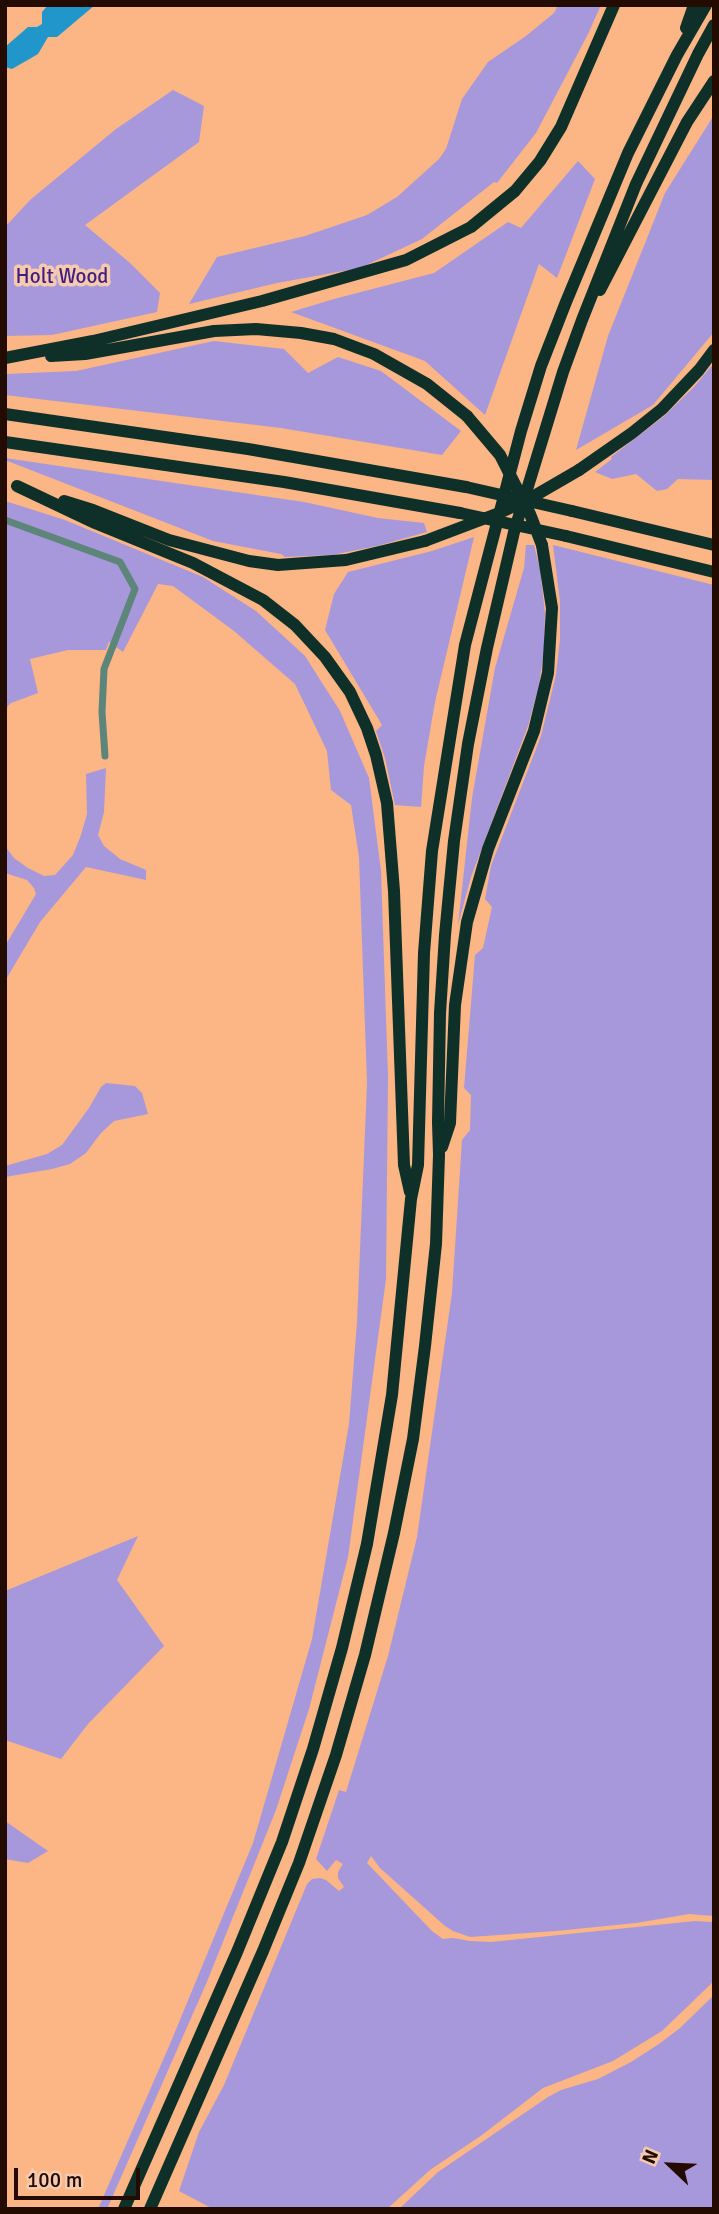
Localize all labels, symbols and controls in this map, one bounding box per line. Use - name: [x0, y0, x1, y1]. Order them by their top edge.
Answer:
- park label: Holt Wood: [16, 264, 108, 290]
- north arrow: [635, 2130, 705, 2200]
- text: N: [637, 2146, 664, 2168]
- scale bar: [18, 2154, 144, 2198]
- text: 100 m: [27, 2167, 82, 2193]

